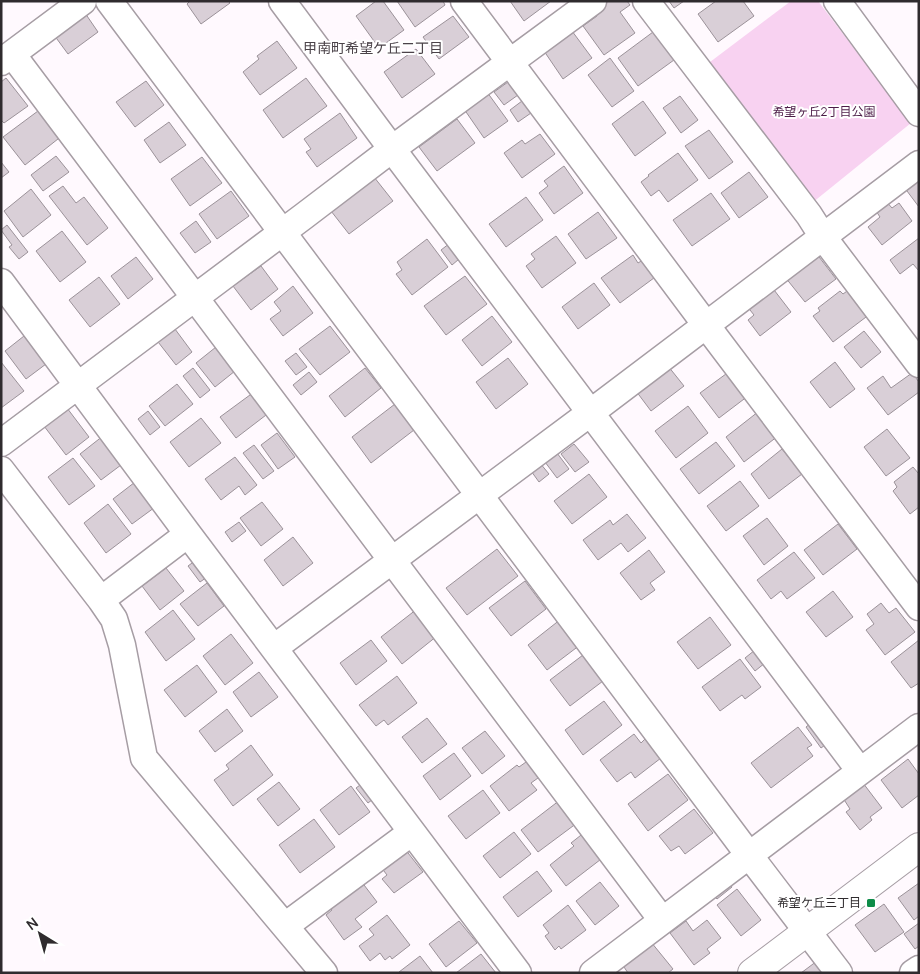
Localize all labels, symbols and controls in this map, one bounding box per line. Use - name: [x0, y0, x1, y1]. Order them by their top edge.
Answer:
- district label: 甲南町希望ケ丘二丁目: [303, 38, 443, 57]
- park label: 希望ヶ丘2丁目公園: [773, 103, 875, 120]
- place label: 希望ケ丘三丁目: [777, 894, 861, 911]
- marker: 希望ケ丘三丁目: [865, 897, 877, 909]
- north arrow: [15, 909, 65, 959]
- text: N: [22, 913, 42, 934]

